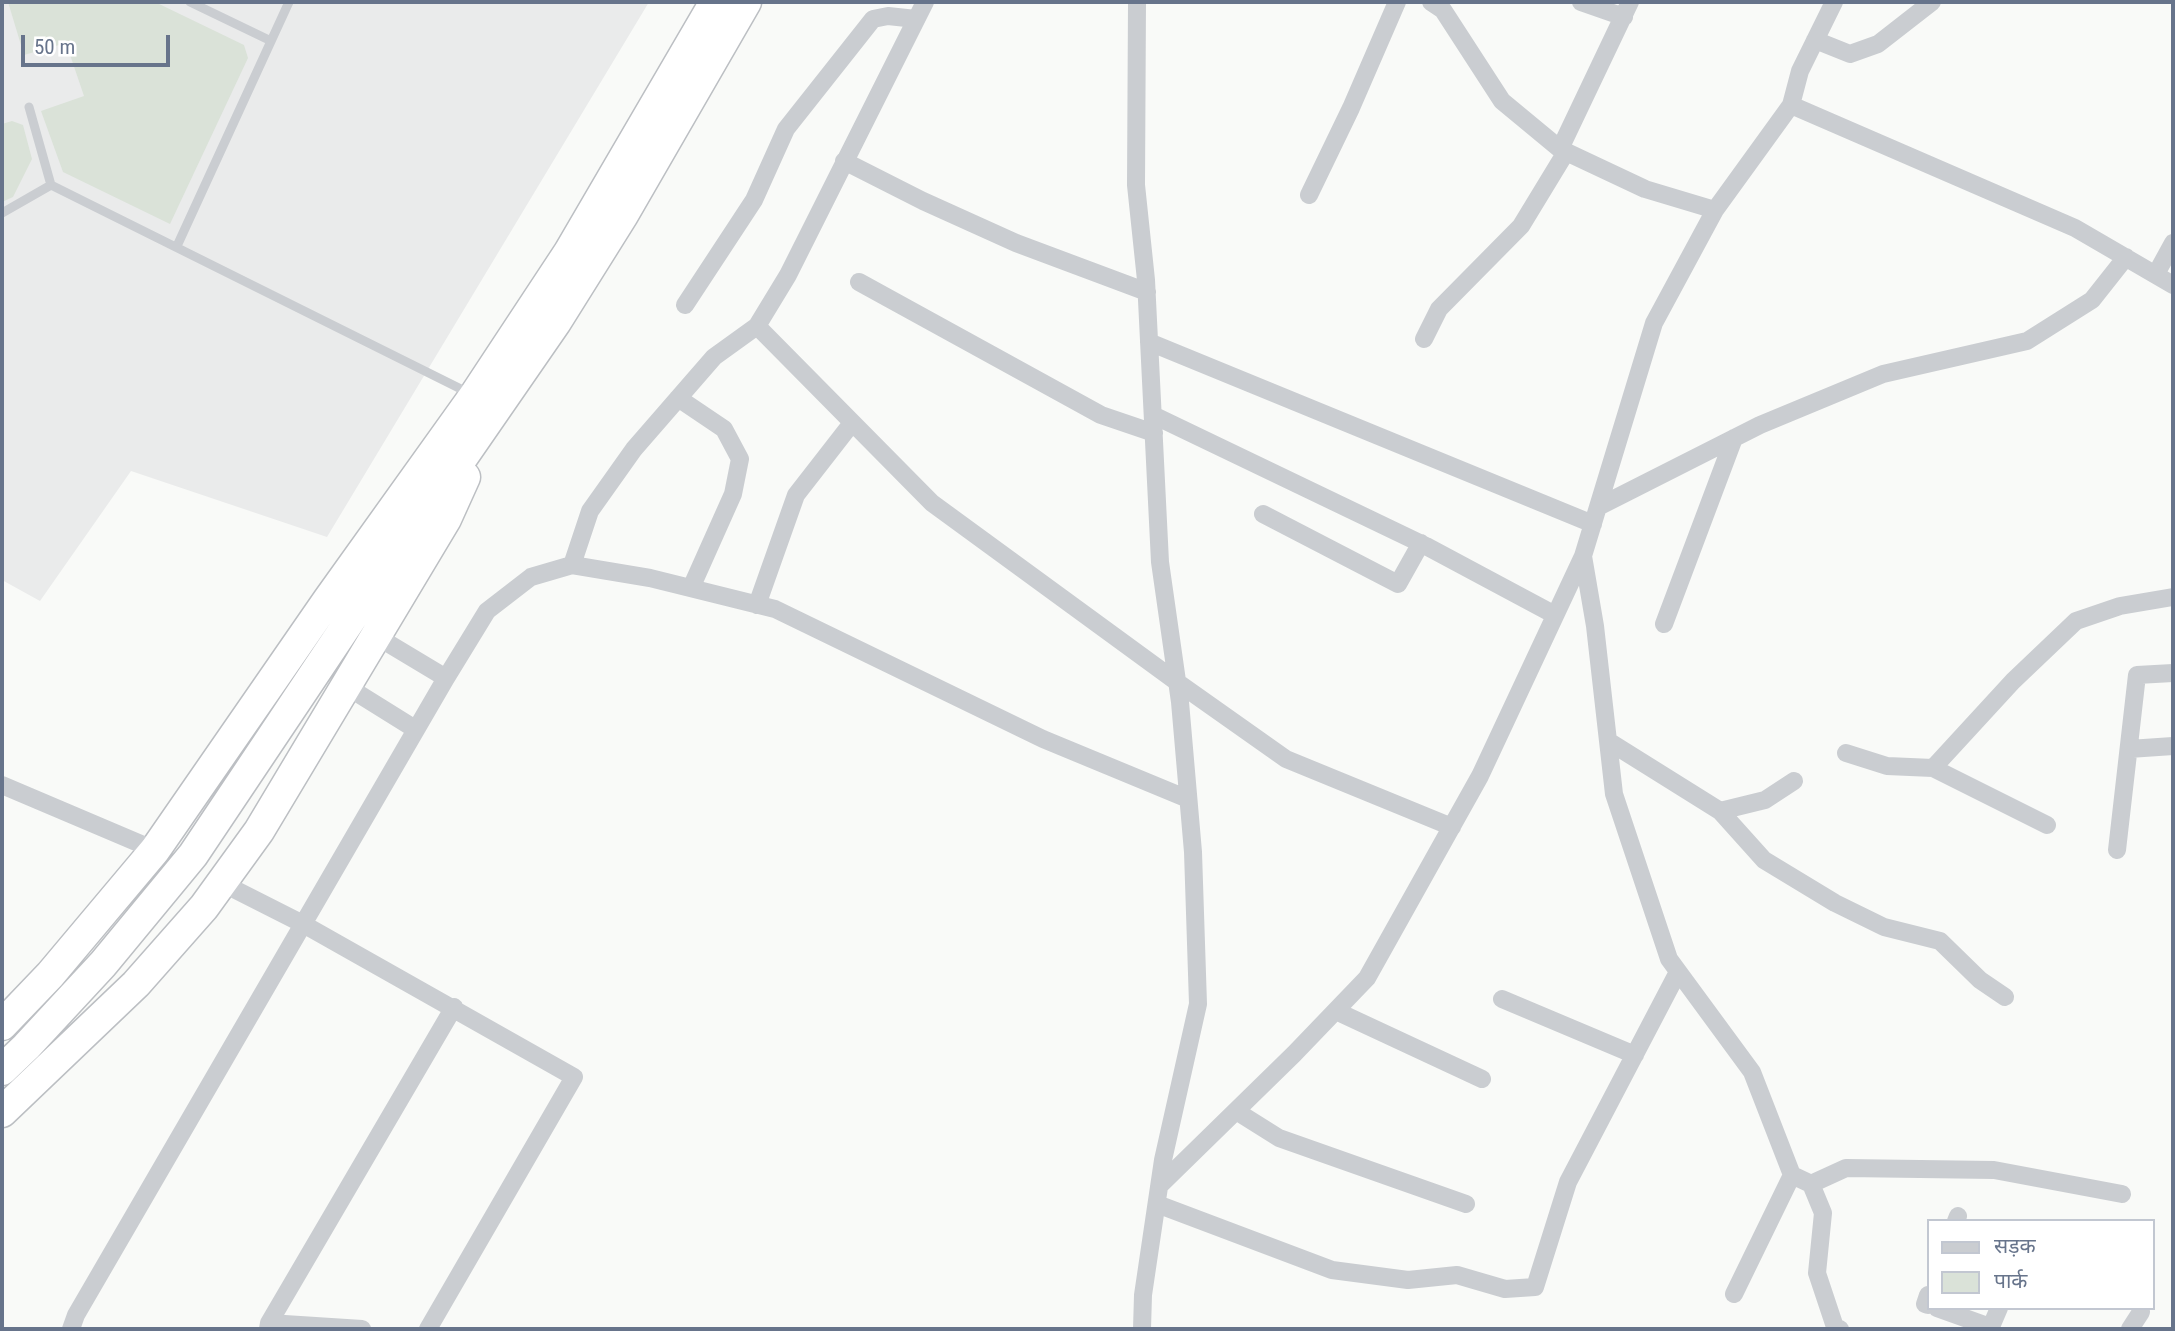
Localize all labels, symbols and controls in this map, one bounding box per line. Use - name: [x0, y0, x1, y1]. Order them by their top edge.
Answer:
- scale bar: [24, 21, 173, 65]
- text: 50 m: [34, 35, 75, 59]
- legend: [1926, 1219, 2154, 1310]
- text: सड़क: [1994, 1234, 2036, 1258]
- text: पार्क: [1994, 1269, 2028, 1293]

